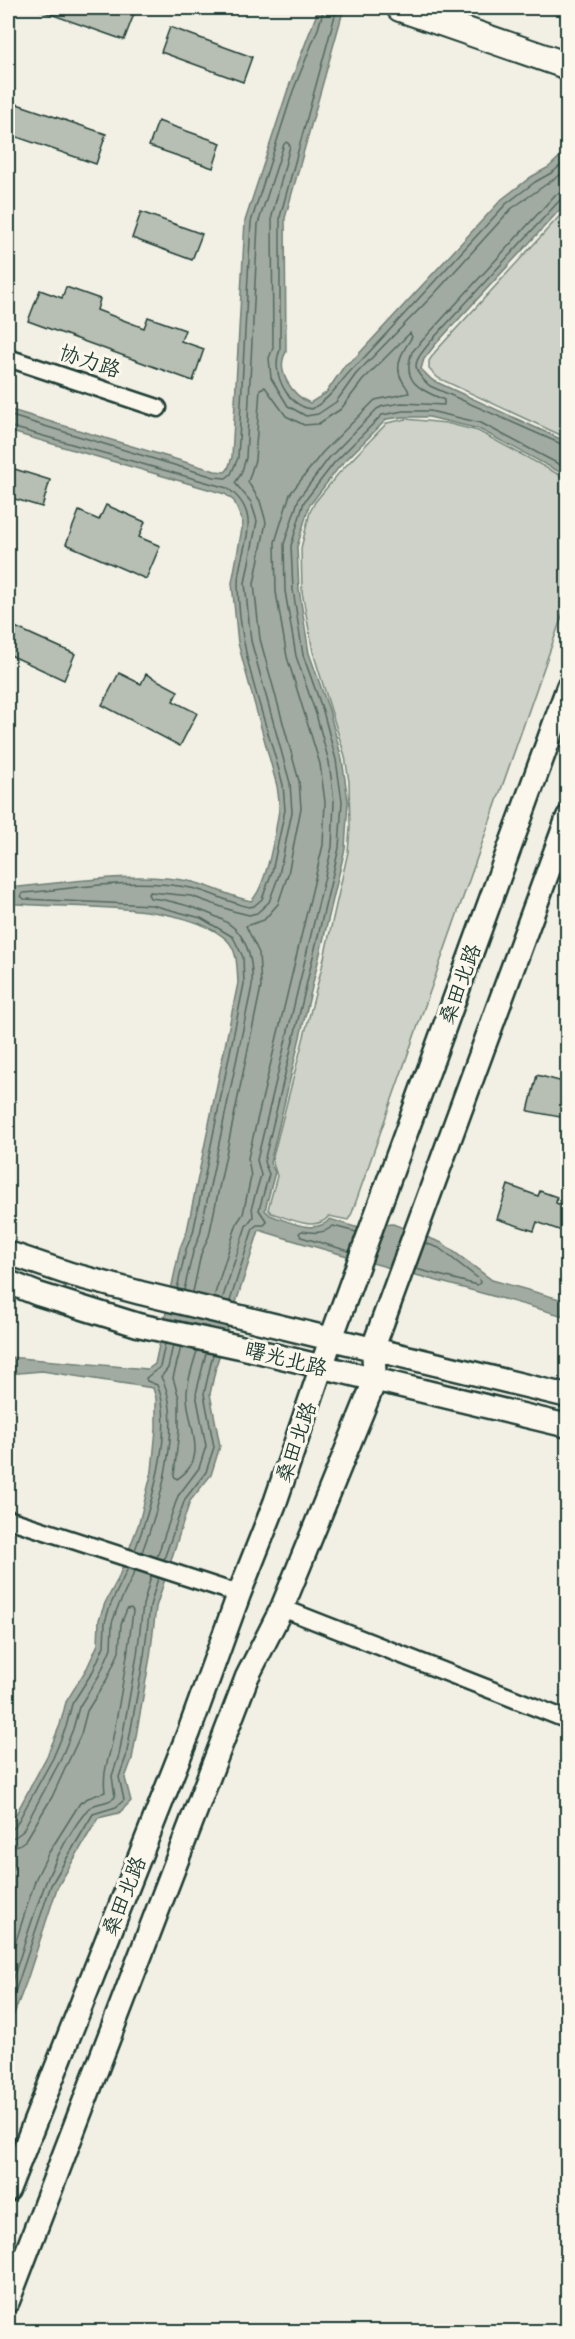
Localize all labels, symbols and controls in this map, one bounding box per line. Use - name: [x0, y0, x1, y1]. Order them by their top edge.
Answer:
- street label: 协力路: [55, 339, 124, 385]
- street label: 桑田北路: [433, 940, 488, 1029]
- street label: 曙光北路: [242, 1336, 330, 1384]
- street label: 桑田北路: [270, 1398, 324, 1487]
- street label: 桑田北路: [96, 1852, 154, 1941]

